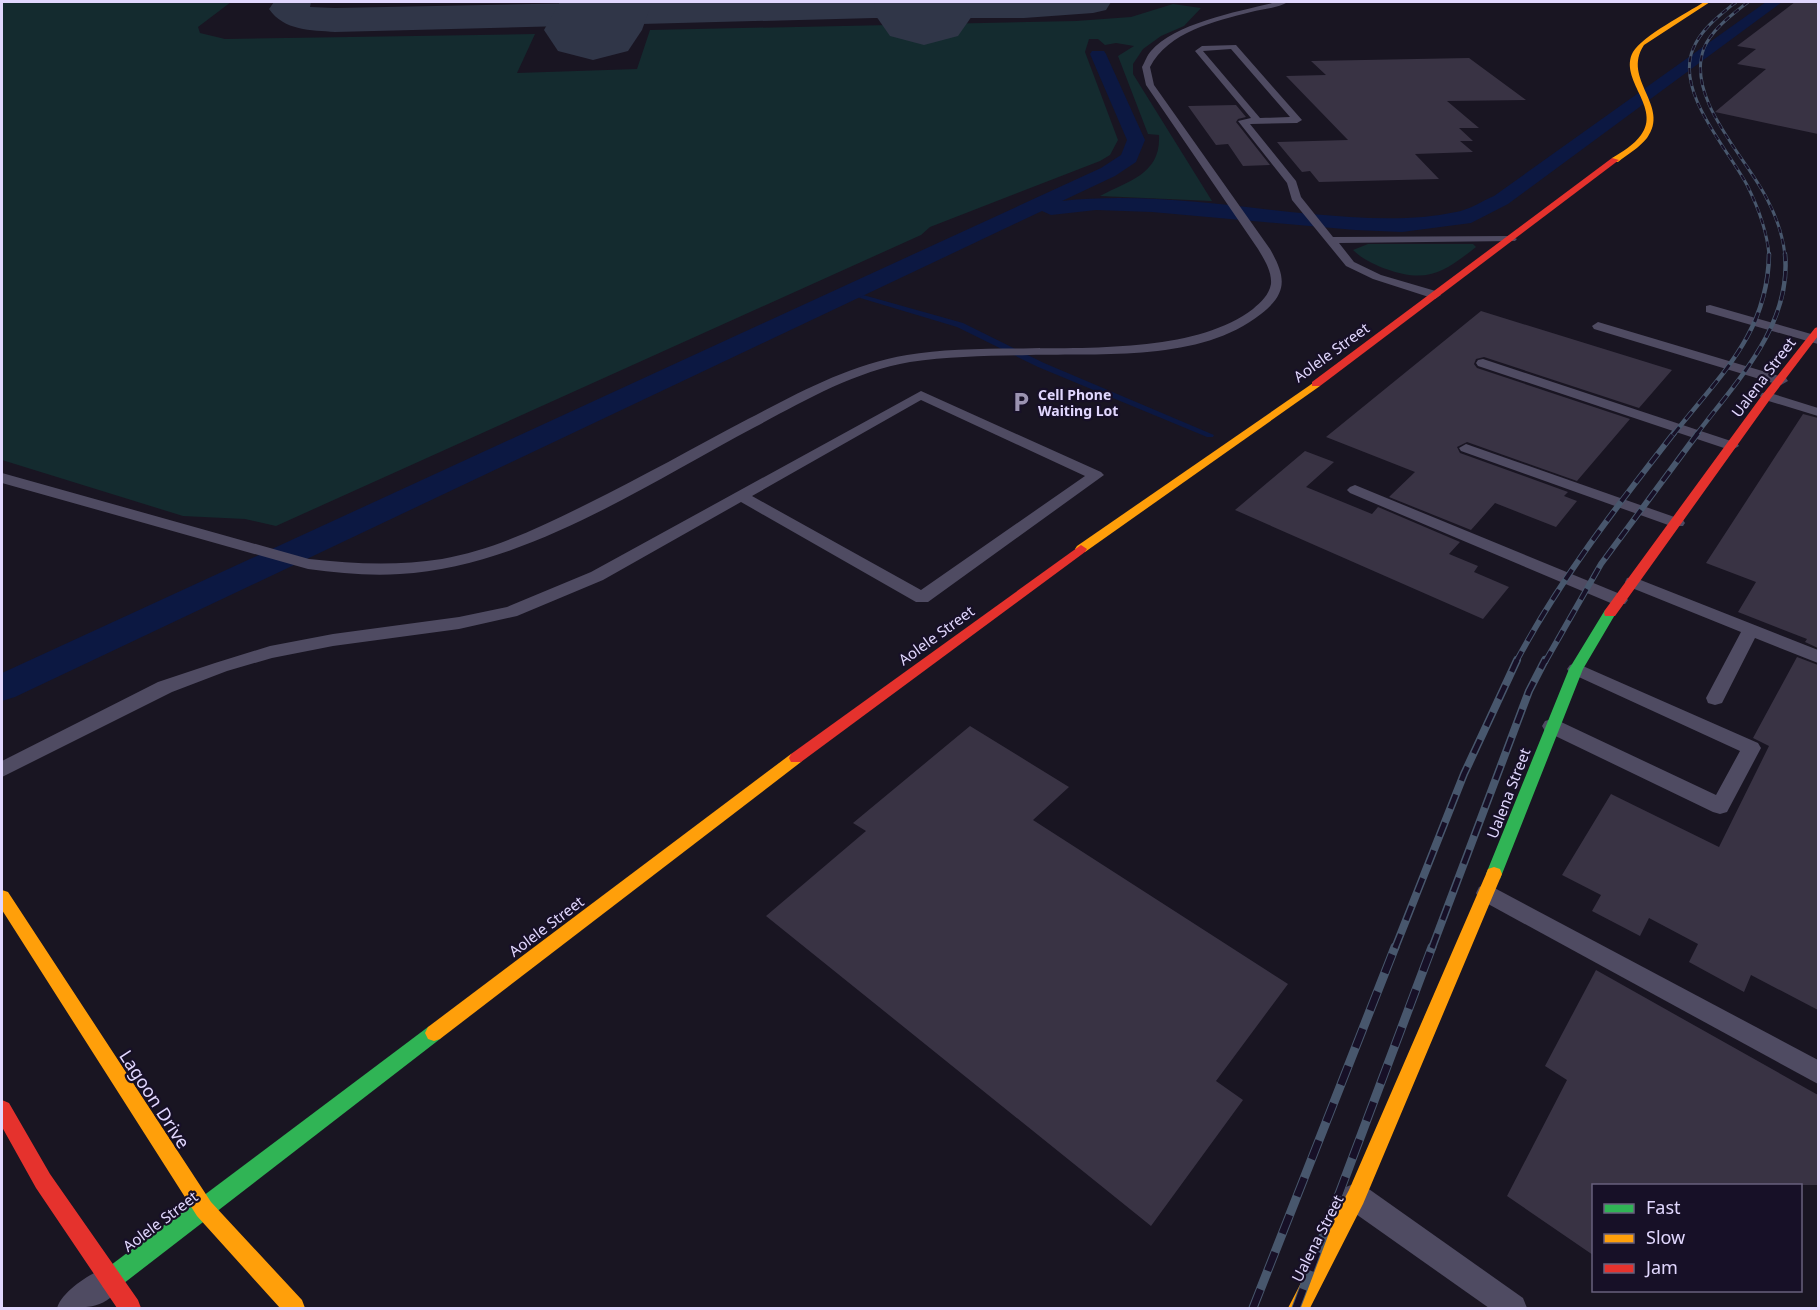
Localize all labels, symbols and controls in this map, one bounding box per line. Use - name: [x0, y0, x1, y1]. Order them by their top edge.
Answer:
- street label: Aolele Street: [1289, 317, 1373, 386]
- street label: Ualena Street: [1726, 333, 1800, 421]
- place label: Cell Phone Waiting Lot: [1038, 385, 1118, 420]
- parking icon: Cell Phone Waiting Lot: [1009, 390, 1033, 414]
- street label: Aolele Street: [894, 600, 978, 669]
- street label: Ualena Street: [1482, 744, 1535, 841]
- street label: Aolele Street: [504, 891, 588, 961]
- street label: Lagoon Drive: [114, 1045, 196, 1153]
- legend: [1592, 1184, 1802, 1292]
- street label: Aolele Street: [118, 1186, 202, 1256]
- street label: Ualena Street: [1286, 1191, 1348, 1285]
- text: Fast: [1646, 1195, 1681, 1219]
- text: Slow: [1646, 1225, 1685, 1249]
- text: Jam: [1644, 1255, 1678, 1279]

